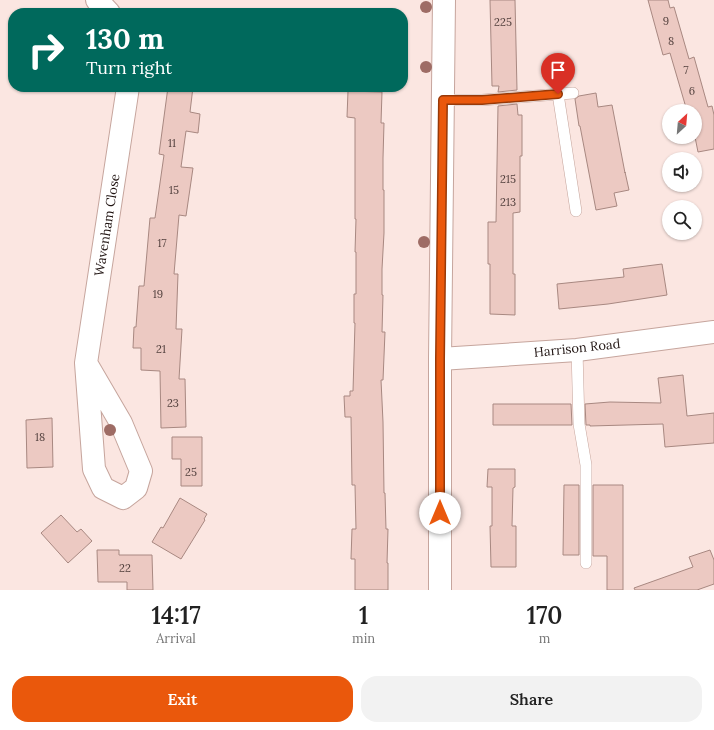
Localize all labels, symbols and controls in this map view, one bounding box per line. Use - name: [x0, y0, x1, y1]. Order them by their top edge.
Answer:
- house number: 9: [663, 14, 669, 28]
- house number: 225: [494, 15, 512, 29]
- text: 130 m: [86, 21, 164, 57]
- icon: right: [20, 24, 72, 76]
- house number: 8: [668, 34, 674, 48]
- pin: [541, 53, 575, 94]
- text: Turn right: [86, 56, 172, 79]
- icon: arrive: [547, 59, 569, 81]
- house number: 7: [683, 63, 689, 77]
- house number: 6: [689, 84, 695, 98]
- north arrow: [662, 104, 702, 144]
- map controls: [662, 104, 702, 240]
- house number: 11: [168, 136, 176, 150]
- button: sound: [662, 152, 702, 192]
- house number: 215: [500, 172, 516, 186]
- street label: Wavenham Close: [91, 173, 123, 277]
- house number: 15: [169, 183, 179, 197]
- house number: 213: [500, 195, 516, 209]
- button: search: [662, 200, 702, 240]
- house number: 17: [157, 236, 167, 250]
- house number: 19: [153, 287, 163, 301]
- street label: Harrison Road: [533, 335, 621, 361]
- house number: 21: [156, 342, 166, 356]
- house number: 23: [167, 396, 179, 410]
- house number: 18: [35, 430, 45, 444]
- house number: 25: [185, 465, 197, 479]
- position arrow: [419, 492, 461, 534]
- house number: 22: [119, 561, 131, 575]
- text: 14:17: [151, 600, 201, 631]
- text: 1: [359, 600, 368, 631]
- text: 170: [527, 600, 562, 631]
- text: Arrival: [156, 630, 196, 647]
- text: min: [352, 630, 375, 647]
- text: m: [539, 630, 550, 647]
- button: Exit: [12, 676, 353, 722]
- button: Share: [361, 676, 702, 722]

